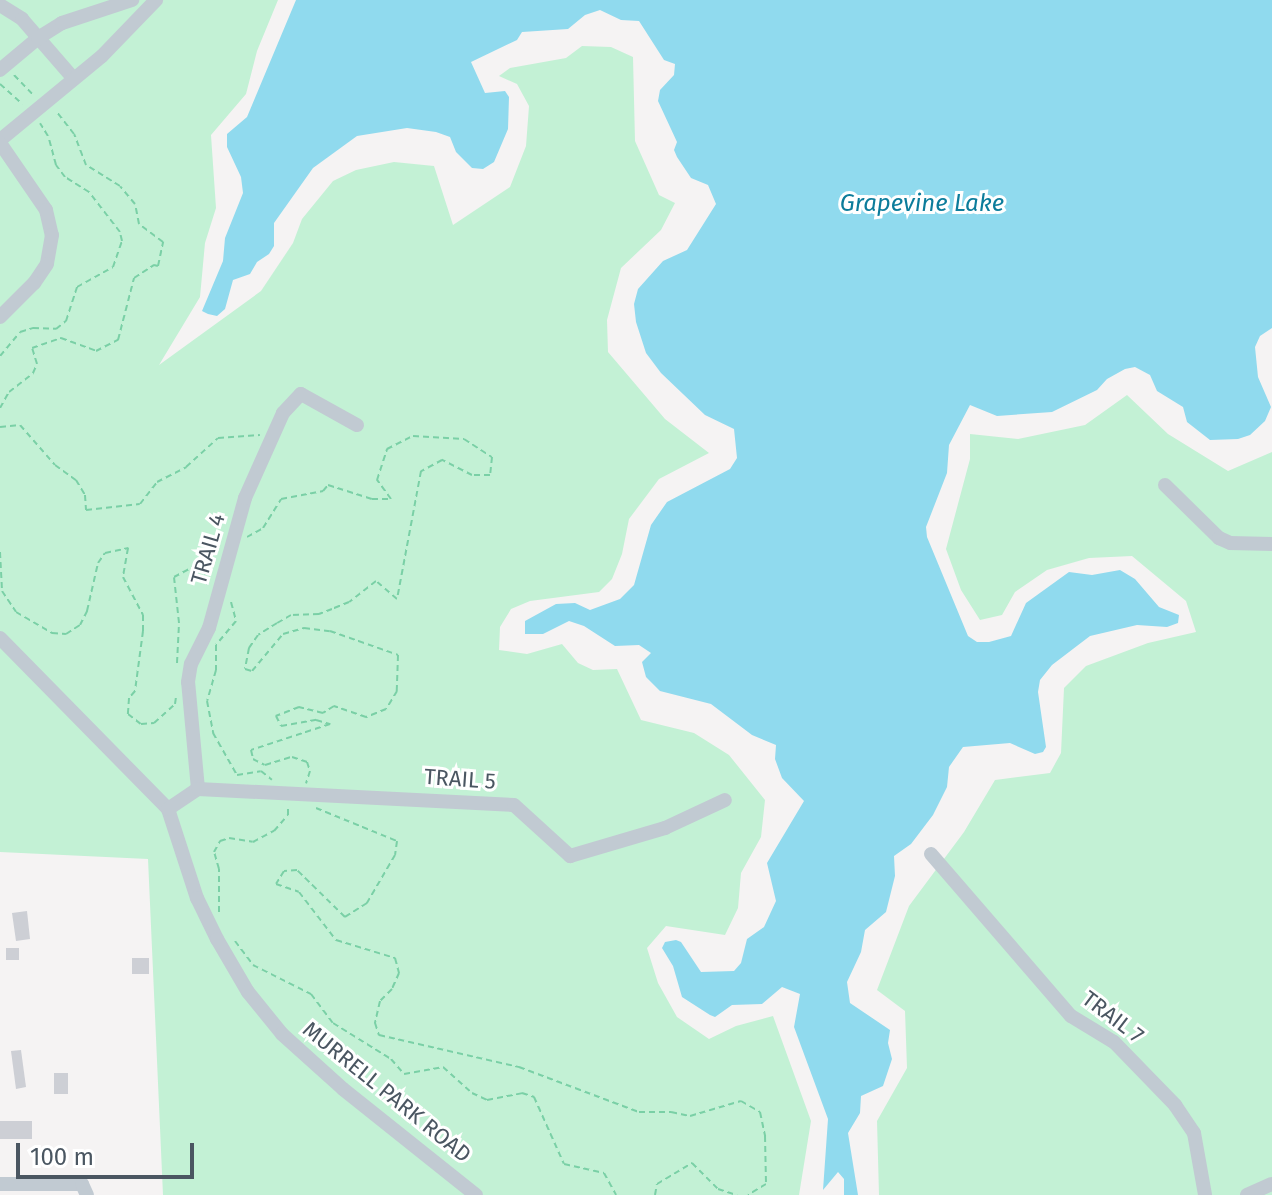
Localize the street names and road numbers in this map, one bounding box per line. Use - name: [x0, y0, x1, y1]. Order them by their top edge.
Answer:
- street label: TRAIL 4: [185, 511, 231, 587]
- street label: TRAIL 5: [423, 763, 497, 795]
- street label: TRAIL 7: [1077, 985, 1149, 1049]
- street label: MURRELL PARK ROAD: [298, 1016, 476, 1168]

